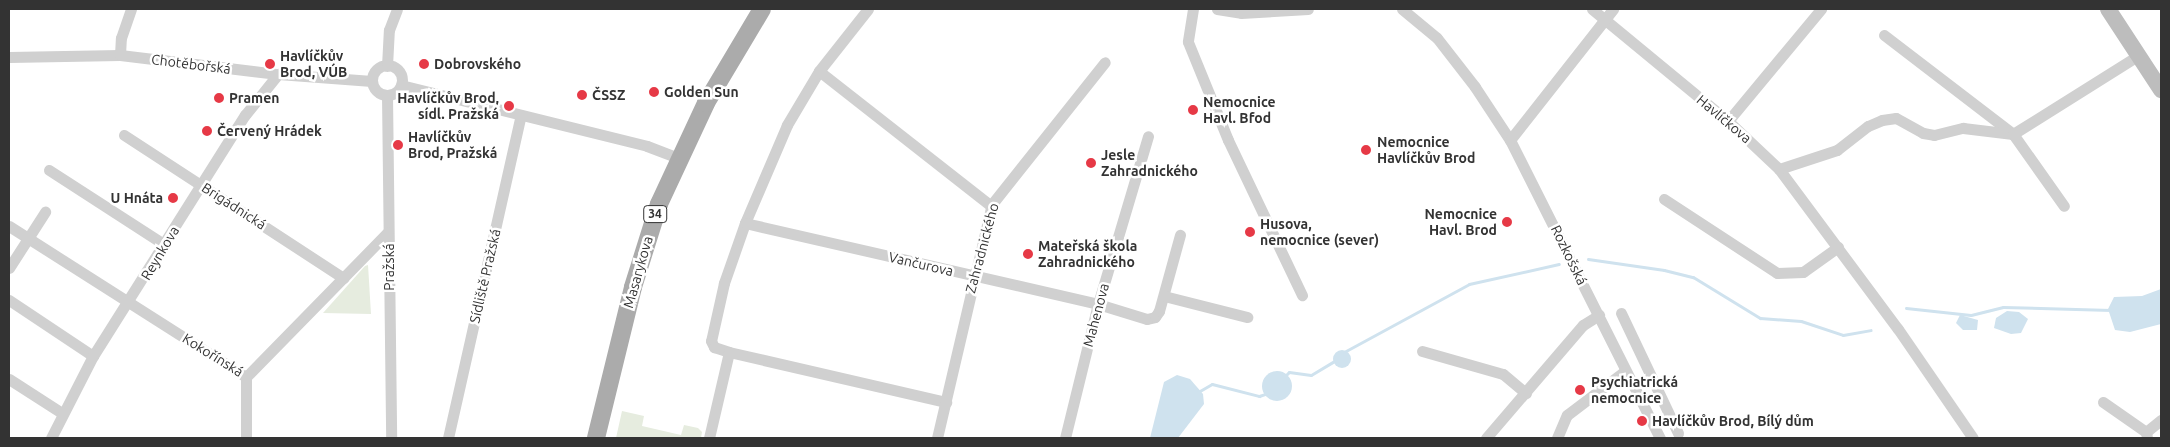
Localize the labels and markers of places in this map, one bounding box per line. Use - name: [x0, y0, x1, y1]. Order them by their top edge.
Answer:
- place label: Havlíčkův Brod, VÚB: [280, 48, 347, 80]
- place label: Dobrovského: [434, 56, 521, 72]
- marker: Havlíčkův Brod, VÚB: [264, 58, 276, 70]
- marker: Dobrovského: [418, 58, 430, 70]
- place label: Golden Sun: [664, 84, 739, 100]
- marker: Golden Sun: [648, 86, 660, 98]
- place label: ČSSZ: [592, 87, 625, 103]
- marker: ČSSZ: [576, 89, 588, 101]
- place label: Pramen: [229, 90, 279, 106]
- place label: Havlíčkův Brod, sídl. Pražská: [397, 90, 499, 122]
- marker: Pramen: [213, 92, 225, 104]
- place label: Nemocnice Havl. Bfod: [1203, 94, 1276, 126]
- marker: Havlíčkův Brod, sídl. Pražská: [503, 100, 515, 112]
- marker: Nemocnice Havl. Bfod: [1187, 104, 1199, 116]
- place label: Červený Hrádek: [217, 123, 322, 139]
- marker: Červený Hrádek: [201, 125, 213, 137]
- place label: Havlíčkův Brod, Pražská: [408, 129, 497, 162]
- place label: Nemocnice Havlíčkův Brod: [1377, 134, 1475, 166]
- marker: Havlíčkův Brod, Pražská: [392, 139, 404, 151]
- marker: Nemocnice Havlíčkův Brod: [1359, 143, 1373, 157]
- place label: Jesle Zahradnického: [1101, 147, 1198, 180]
- marker: Jesle Zahradnického: [1085, 157, 1097, 169]
- place label: U Hnáta: [111, 190, 163, 206]
- marker: U Hnáta: [167, 192, 179, 204]
- place label: Nemocnice Havl. Brod: [1424, 206, 1497, 238]
- place label: Husova, nemocnice (sever): [1260, 216, 1379, 248]
- marker: Nemocnice Havl. Brod: [1501, 216, 1513, 228]
- marker: Husova, nemocnice (sever): [1244, 226, 1256, 238]
- place label: Mateřská škola Zahradnického: [1038, 238, 1137, 270]
- marker: Mateřská škola Zahradnického: [1022, 248, 1034, 260]
- place label: Psychiatrická nemocnice: [1591, 374, 1678, 407]
- marker: Psychiatrická nemocnice: [1573, 383, 1587, 397]
- place label: Havlíčkův Brod, Bílý dům: [1652, 413, 1814, 429]
- marker: Havlíčkův Brod, Bílý dům: [1636, 415, 1648, 427]

